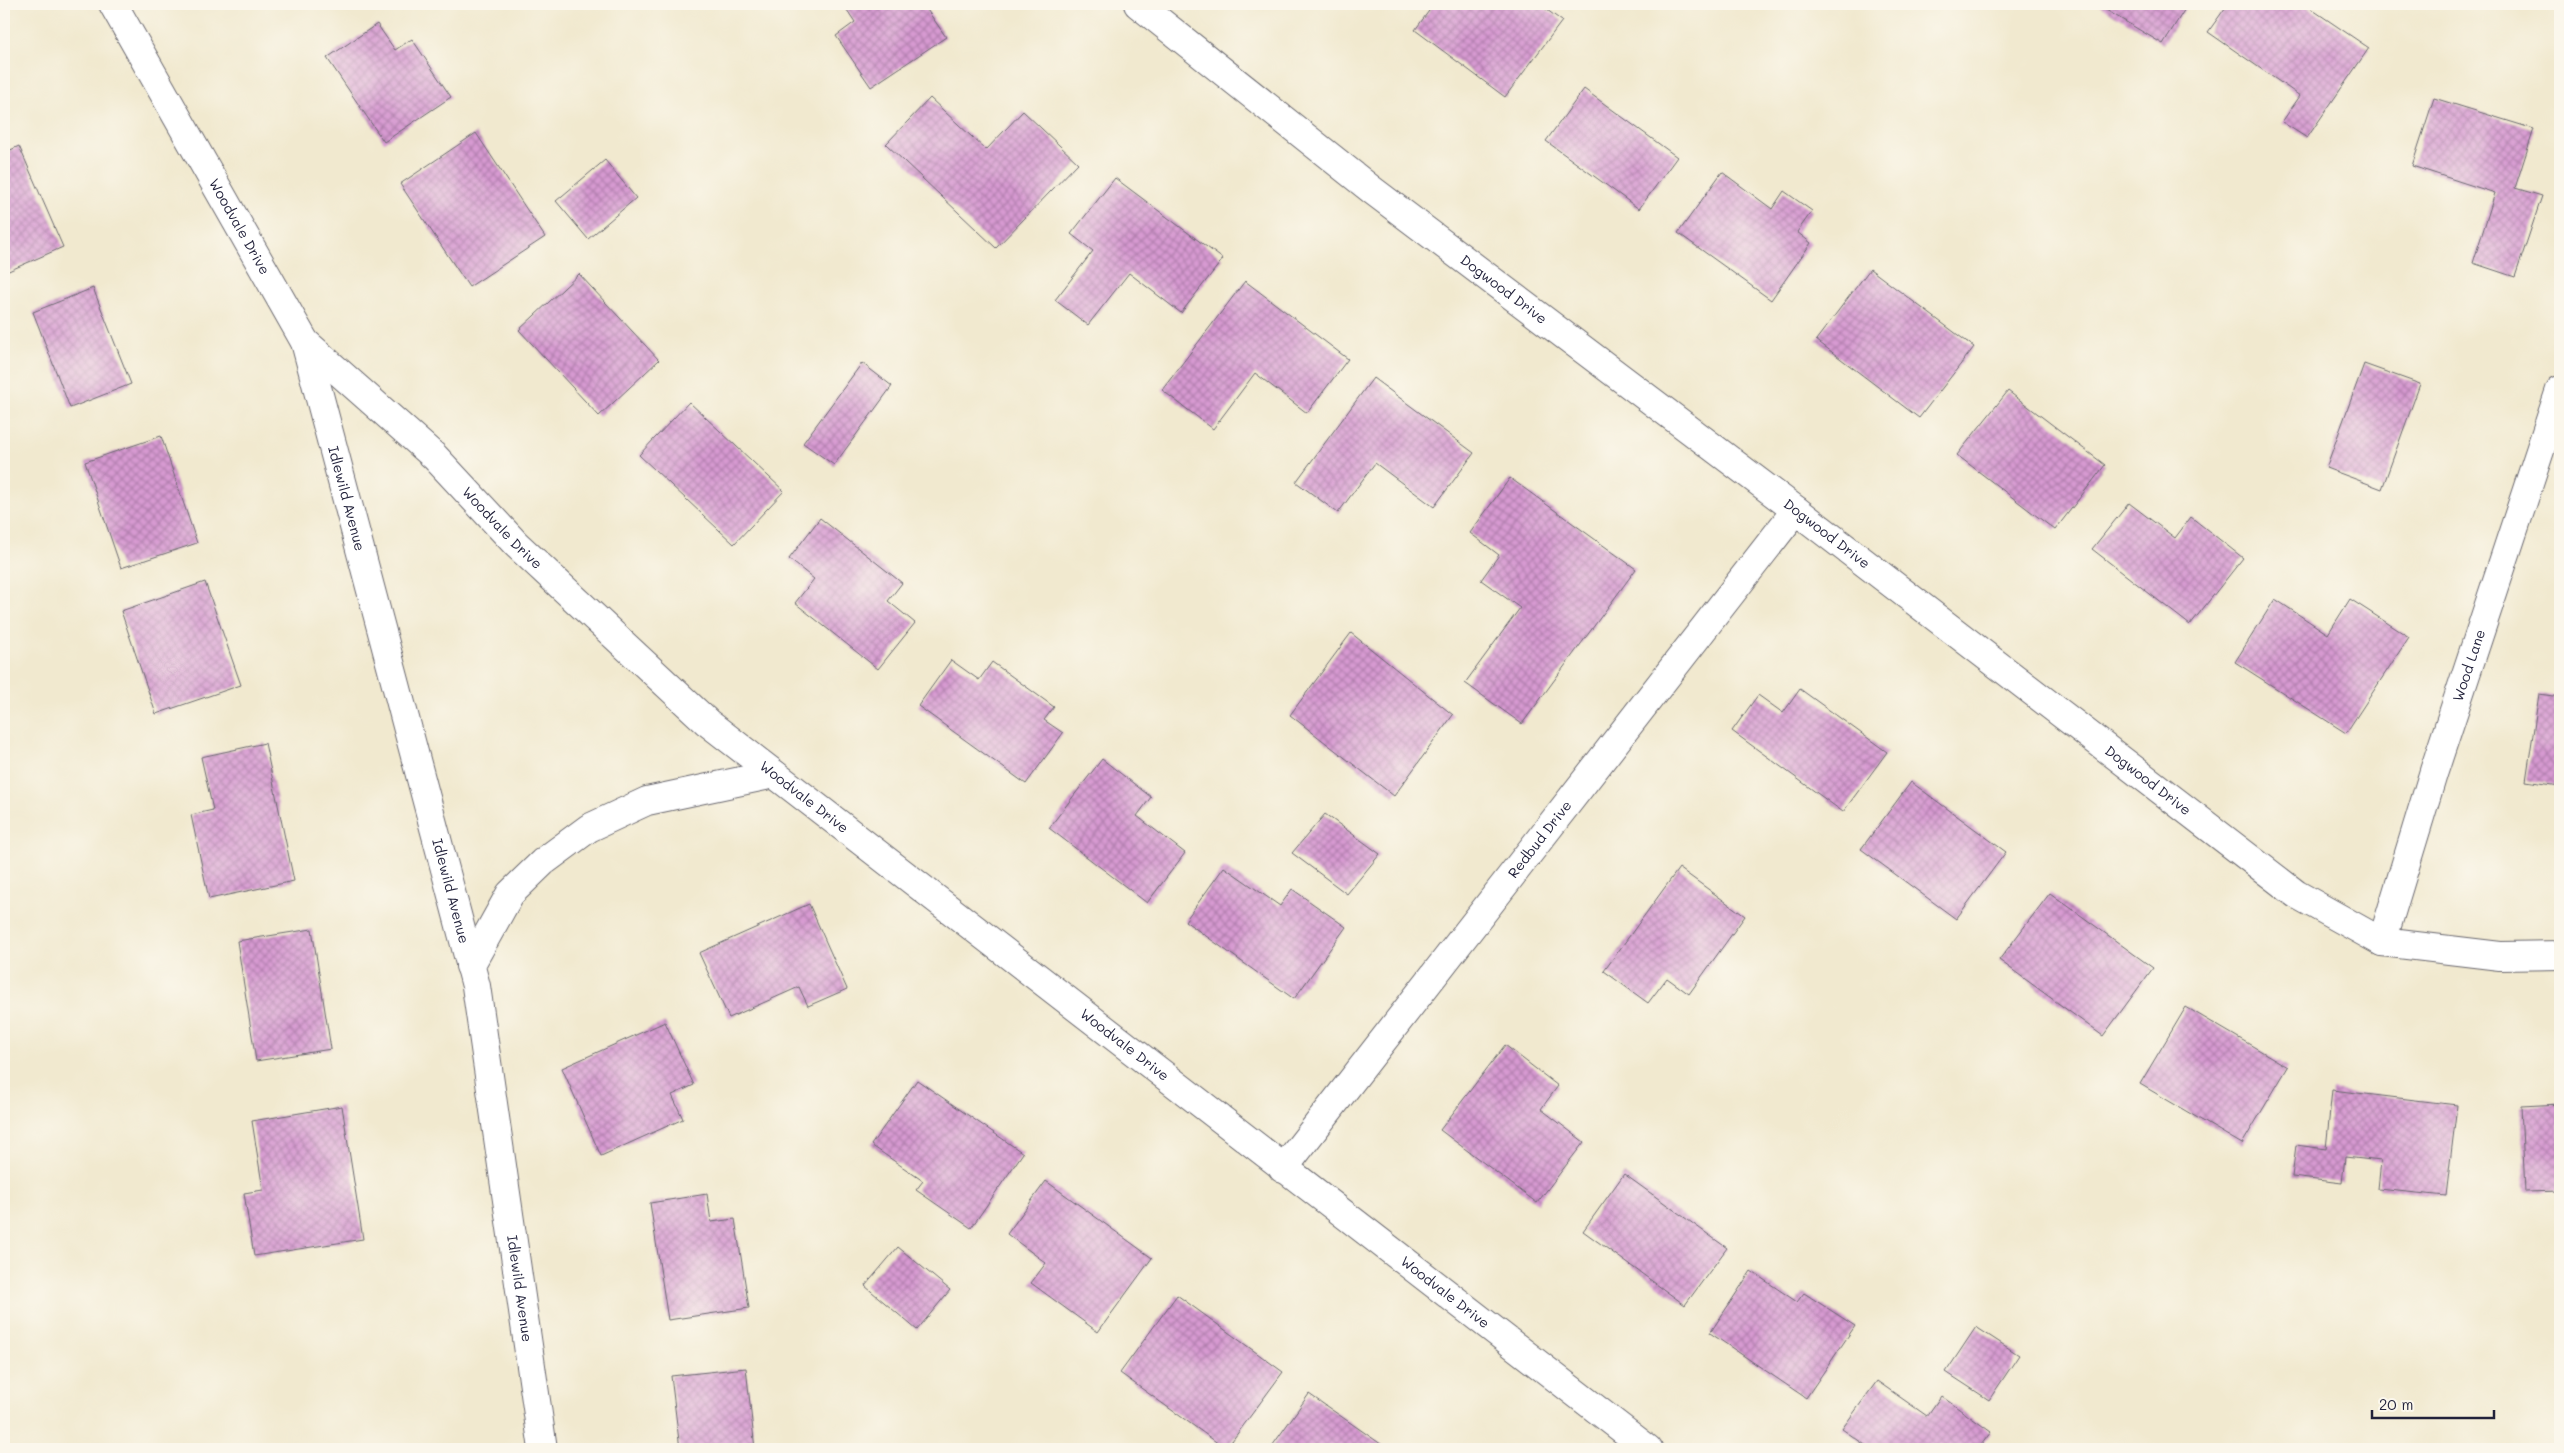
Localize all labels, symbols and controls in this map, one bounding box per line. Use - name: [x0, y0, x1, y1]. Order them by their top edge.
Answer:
- street label: Woodvale Drive: [205, 175, 275, 278]
- street label: Dogwood Drive: [1457, 250, 1551, 328]
- street label: Idlewild Avenue: [324, 444, 370, 553]
- street label: Woodvale Drive: [458, 482, 547, 573]
- street label: Dogwood Drive: [1780, 494, 1874, 572]
- street label: Wood Lane: [2448, 627, 2489, 704]
- street label: Dogwood Drive: [2101, 741, 2195, 819]
- street label: Woodvale Drive: [756, 756, 853, 837]
- street label: Redbud Drive: [1503, 796, 1576, 882]
- street label: Idlewild Avenue: [428, 836, 474, 945]
- street label: Woodvale Drive: [1077, 1004, 1173, 1085]
- street label: Idlewild Avenue: [503, 1234, 537, 1343]
- street label: Woodvale Drive: [1397, 1251, 1494, 1332]
- scale bar: [2372, 1388, 2494, 1420]
- text: 20 m: [2379, 1394, 2413, 1414]

